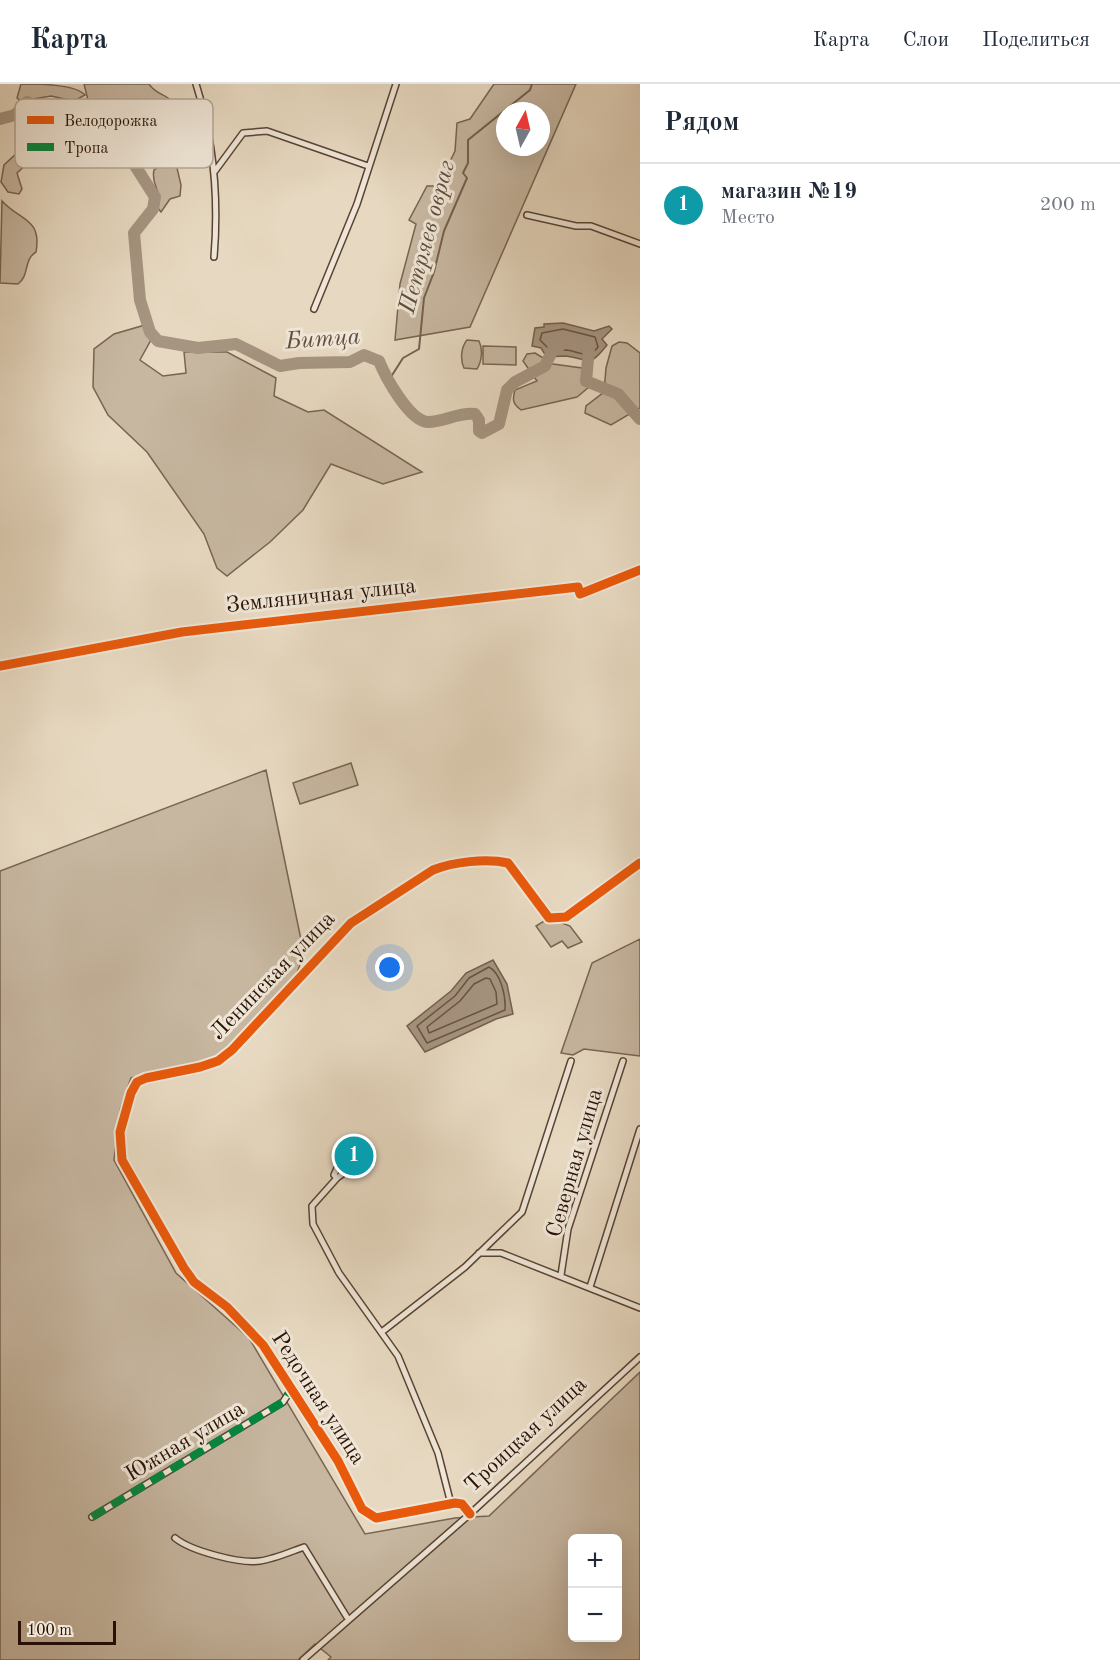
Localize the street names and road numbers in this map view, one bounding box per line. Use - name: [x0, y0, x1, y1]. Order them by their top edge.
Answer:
- street label: Земляничная улица: [225, 575, 417, 617]
- street label: Ленинская улица: [207, 908, 340, 1044]
- street label: Северная улица: [543, 1086, 607, 1240]
- street label: Редочная улица: [267, 1328, 369, 1468]
- street label: Троицкая улица: [461, 1373, 591, 1497]
- street label: Южная улица: [122, 1398, 248, 1486]

